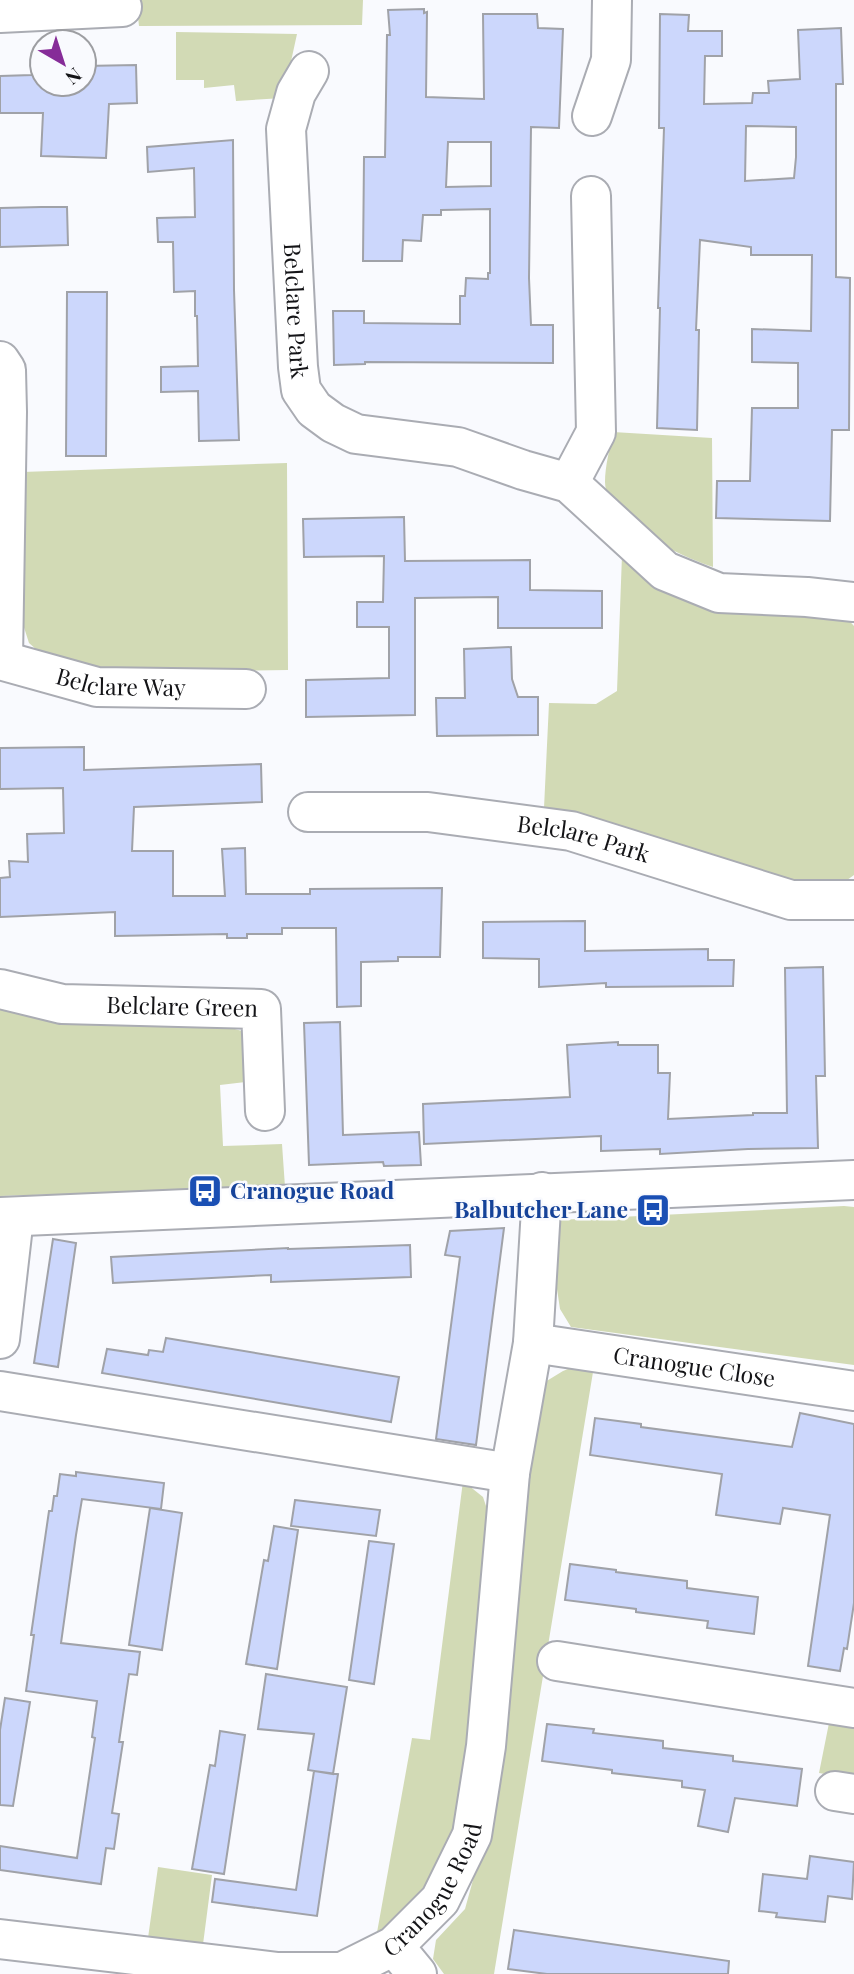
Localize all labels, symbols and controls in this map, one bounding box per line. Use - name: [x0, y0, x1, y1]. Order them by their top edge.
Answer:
- north arrow: [28, 28, 98, 98]
- text: N: [61, 63, 88, 92]
- street label: Belclare Park: [278, 242, 316, 381]
- street label: Belclare Way: [53, 659, 186, 702]
- street label: Belclare Park: [515, 807, 654, 869]
- street label: Belclare Green: [106, 988, 259, 1023]
- bus stop icon: Cranogue Road: [186, 1172, 224, 1210]
- place label: Cranogue Road: [230, 1174, 394, 1205]
- bus stop icon: Balbutcher Lane: [634, 1191, 672, 1229]
- place label: Balbutcher Lane: [454, 1193, 628, 1224]
- street label: Cranogue Close: [611, 1338, 778, 1393]
- street label: Cranogue Road: [378, 1821, 488, 1963]

